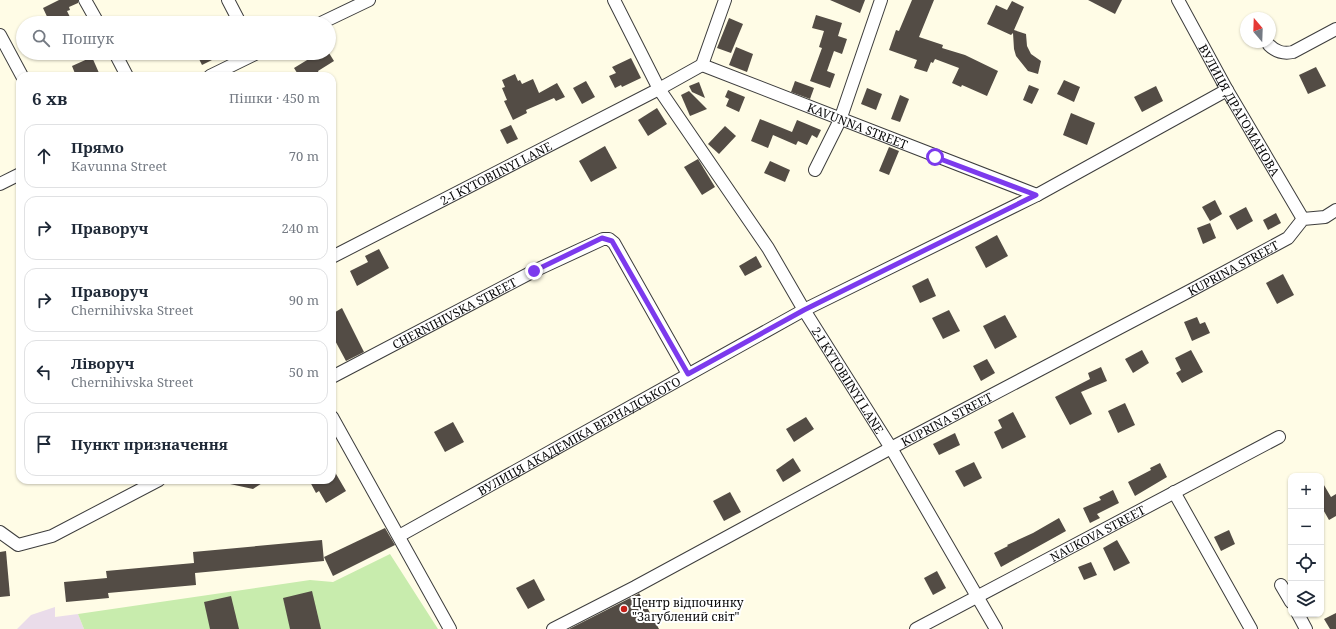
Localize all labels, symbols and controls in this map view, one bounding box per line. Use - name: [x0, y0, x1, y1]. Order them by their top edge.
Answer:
- north arrow: [1240, 12, 1276, 48]
- search box: [16, 16, 336, 60]
- icon: search: [30, 27, 52, 49]
- text: Пошук: [62, 28, 114, 48]
- street label: ВУЛИЦЯ ДРАГОМАНОВА: [1195, 41, 1285, 180]
- text: 6 хв: [32, 87, 67, 110]
- text: Пішки · 450 m: [229, 89, 320, 107]
- street label: KAVUNNA STREET: [805, 98, 911, 153]
- text: Прямо: [71, 137, 124, 157]
- street label: 2-I KYTOBIINYI LANE: [437, 137, 554, 209]
- icon: ahead: [33, 145, 55, 167]
- text: 70 m: [289, 147, 319, 165]
- route start: [926, 148, 944, 166]
- text: Kavunna Street: [71, 157, 167, 175]
- icon: right: [33, 217, 55, 239]
- text: Праворуч: [71, 218, 148, 238]
- text: 240 m: [282, 219, 319, 237]
- street label: KUPRINA STREET: [1184, 236, 1282, 299]
- route end: [525, 262, 543, 280]
- street label: CHERNIHIVSKA STREET: [389, 273, 520, 353]
- text: Праворуч: [71, 281, 148, 301]
- icon: right: [33, 289, 55, 311]
- text: 90 m: [289, 291, 319, 309]
- text: Chernihivska Street: [71, 301, 193, 319]
- street label: 2-I KYTOBIINYI LANE: [808, 323, 888, 437]
- text: Ліворуч: [71, 353, 134, 373]
- icon: left: [33, 361, 55, 383]
- text: 50 m: [289, 363, 319, 381]
- street label: ВУЛИЦЯ АКАДЕМІКА ВЕРНАДСЬКОГО: [474, 372, 684, 499]
- text: Chernihivska Street: [71, 373, 193, 391]
- street label: KUPRINA STREET: [898, 388, 996, 450]
- icon: arrive: [33, 433, 55, 455]
- text: Пункт призначення: [71, 434, 228, 454]
- map controls: [1288, 473, 1324, 617]
- button: +: [1288, 473, 1324, 509]
- street label: NAUKOVA STREET: [1047, 501, 1148, 565]
- button: −: [1288, 509, 1324, 545]
- button: locate: [1288, 545, 1324, 581]
- button: layers: [1288, 581, 1324, 617]
- place label: Центр відпочинку "Загублений світ": [632, 594, 744, 625]
- marker: Центр відпочинку "Загублений світ": [619, 604, 629, 614]

